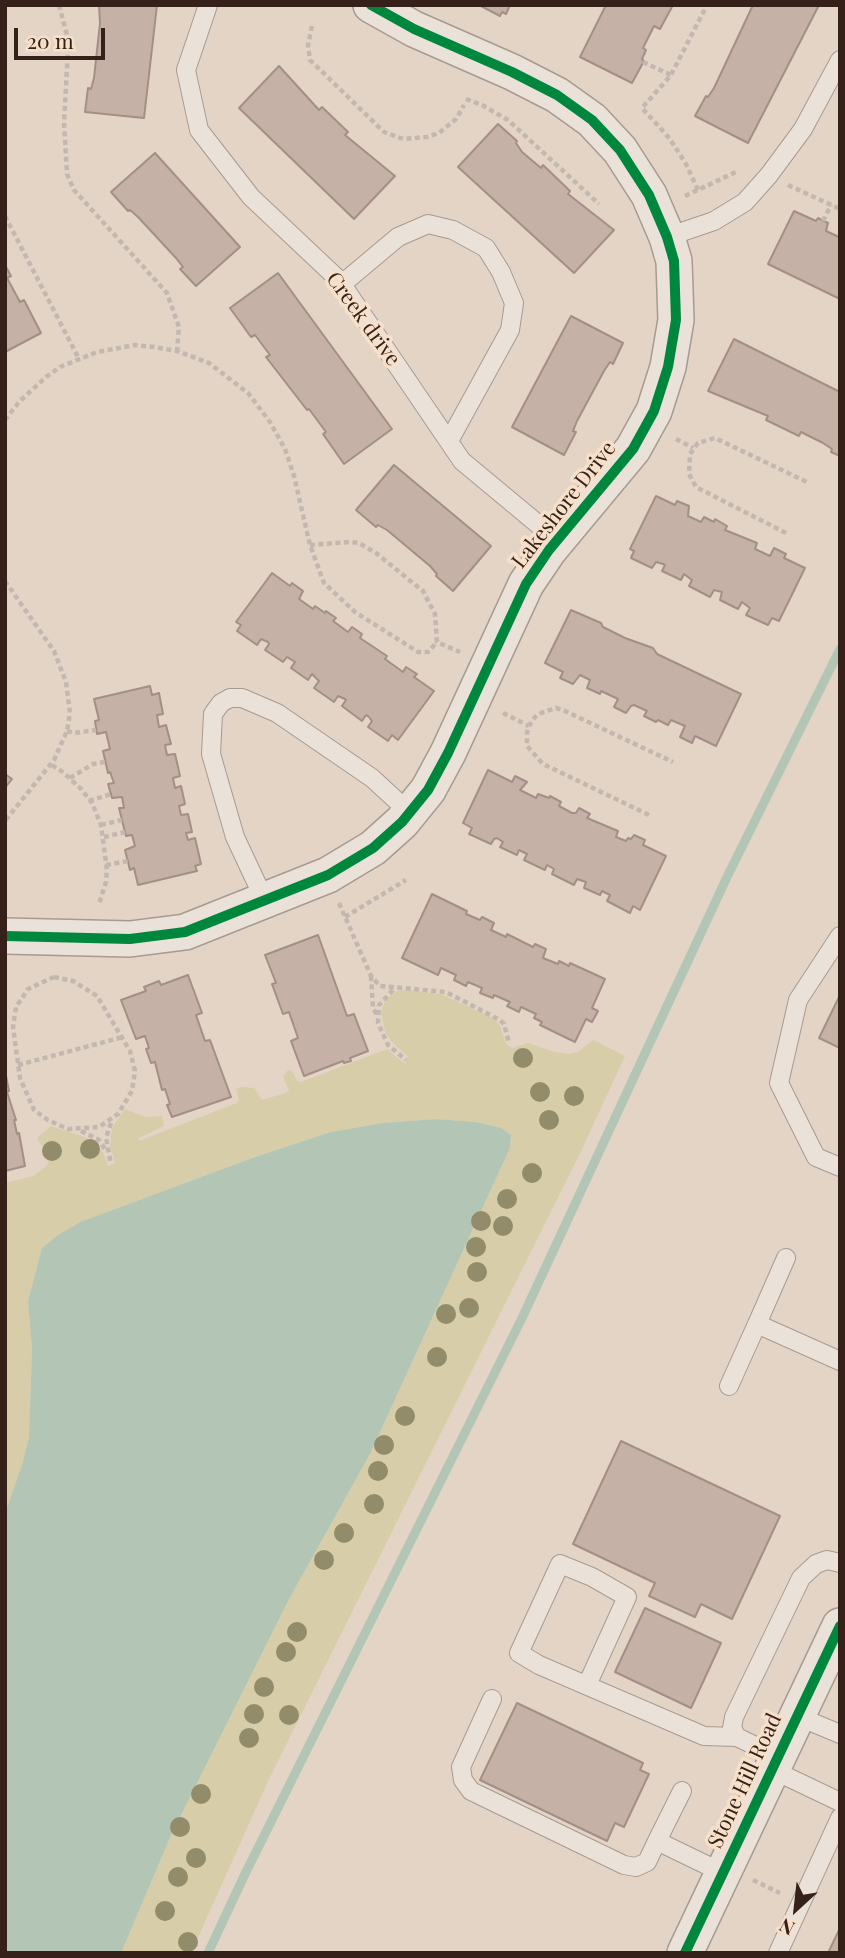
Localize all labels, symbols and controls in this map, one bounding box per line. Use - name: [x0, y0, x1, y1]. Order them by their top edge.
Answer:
- scale bar: [18, 14, 108, 58]
- text: 20 m: [27, 26, 74, 54]
- street label: Creek drive: [321, 267, 405, 371]
- street label: Lakeshore Drive: [507, 437, 621, 573]
- street label: Stone Hill Road: [703, 1710, 787, 1852]
- north arrow: [761, 1874, 831, 1944]
- text: N: [774, 1913, 798, 1942]

